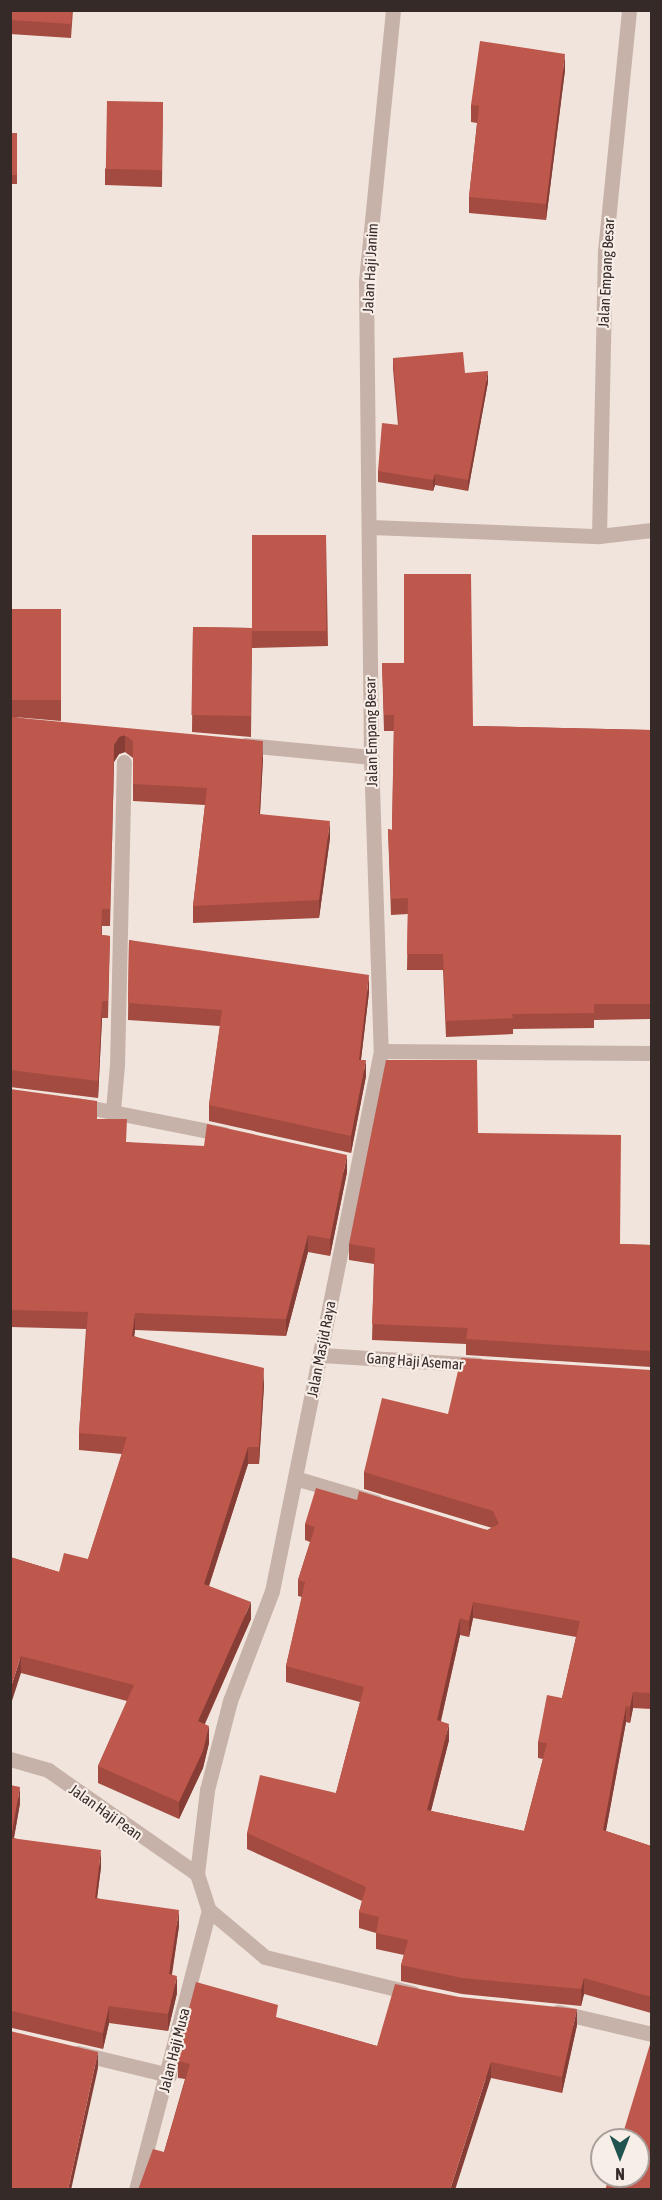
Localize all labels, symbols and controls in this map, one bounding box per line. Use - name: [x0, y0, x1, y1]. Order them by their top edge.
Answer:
- street label: Jalan Empang Besar: [594, 218, 618, 328]
- street label: Jalan Haji Janim: [359, 223, 381, 313]
- street label: Jalan Empang Besar: [361, 677, 381, 787]
- street label: Jalan Masjid Raya: [303, 1299, 339, 1399]
- street label: Gang Haji Asemar: [366, 1349, 464, 1373]
- street label: Jalan Haji Pean: [66, 1780, 146, 1844]
- street label: Jalan Haji Musa: [155, 2006, 193, 2094]
- north arrow: [590, 2128, 650, 2188]
- text: N: [615, 2165, 625, 2183]

